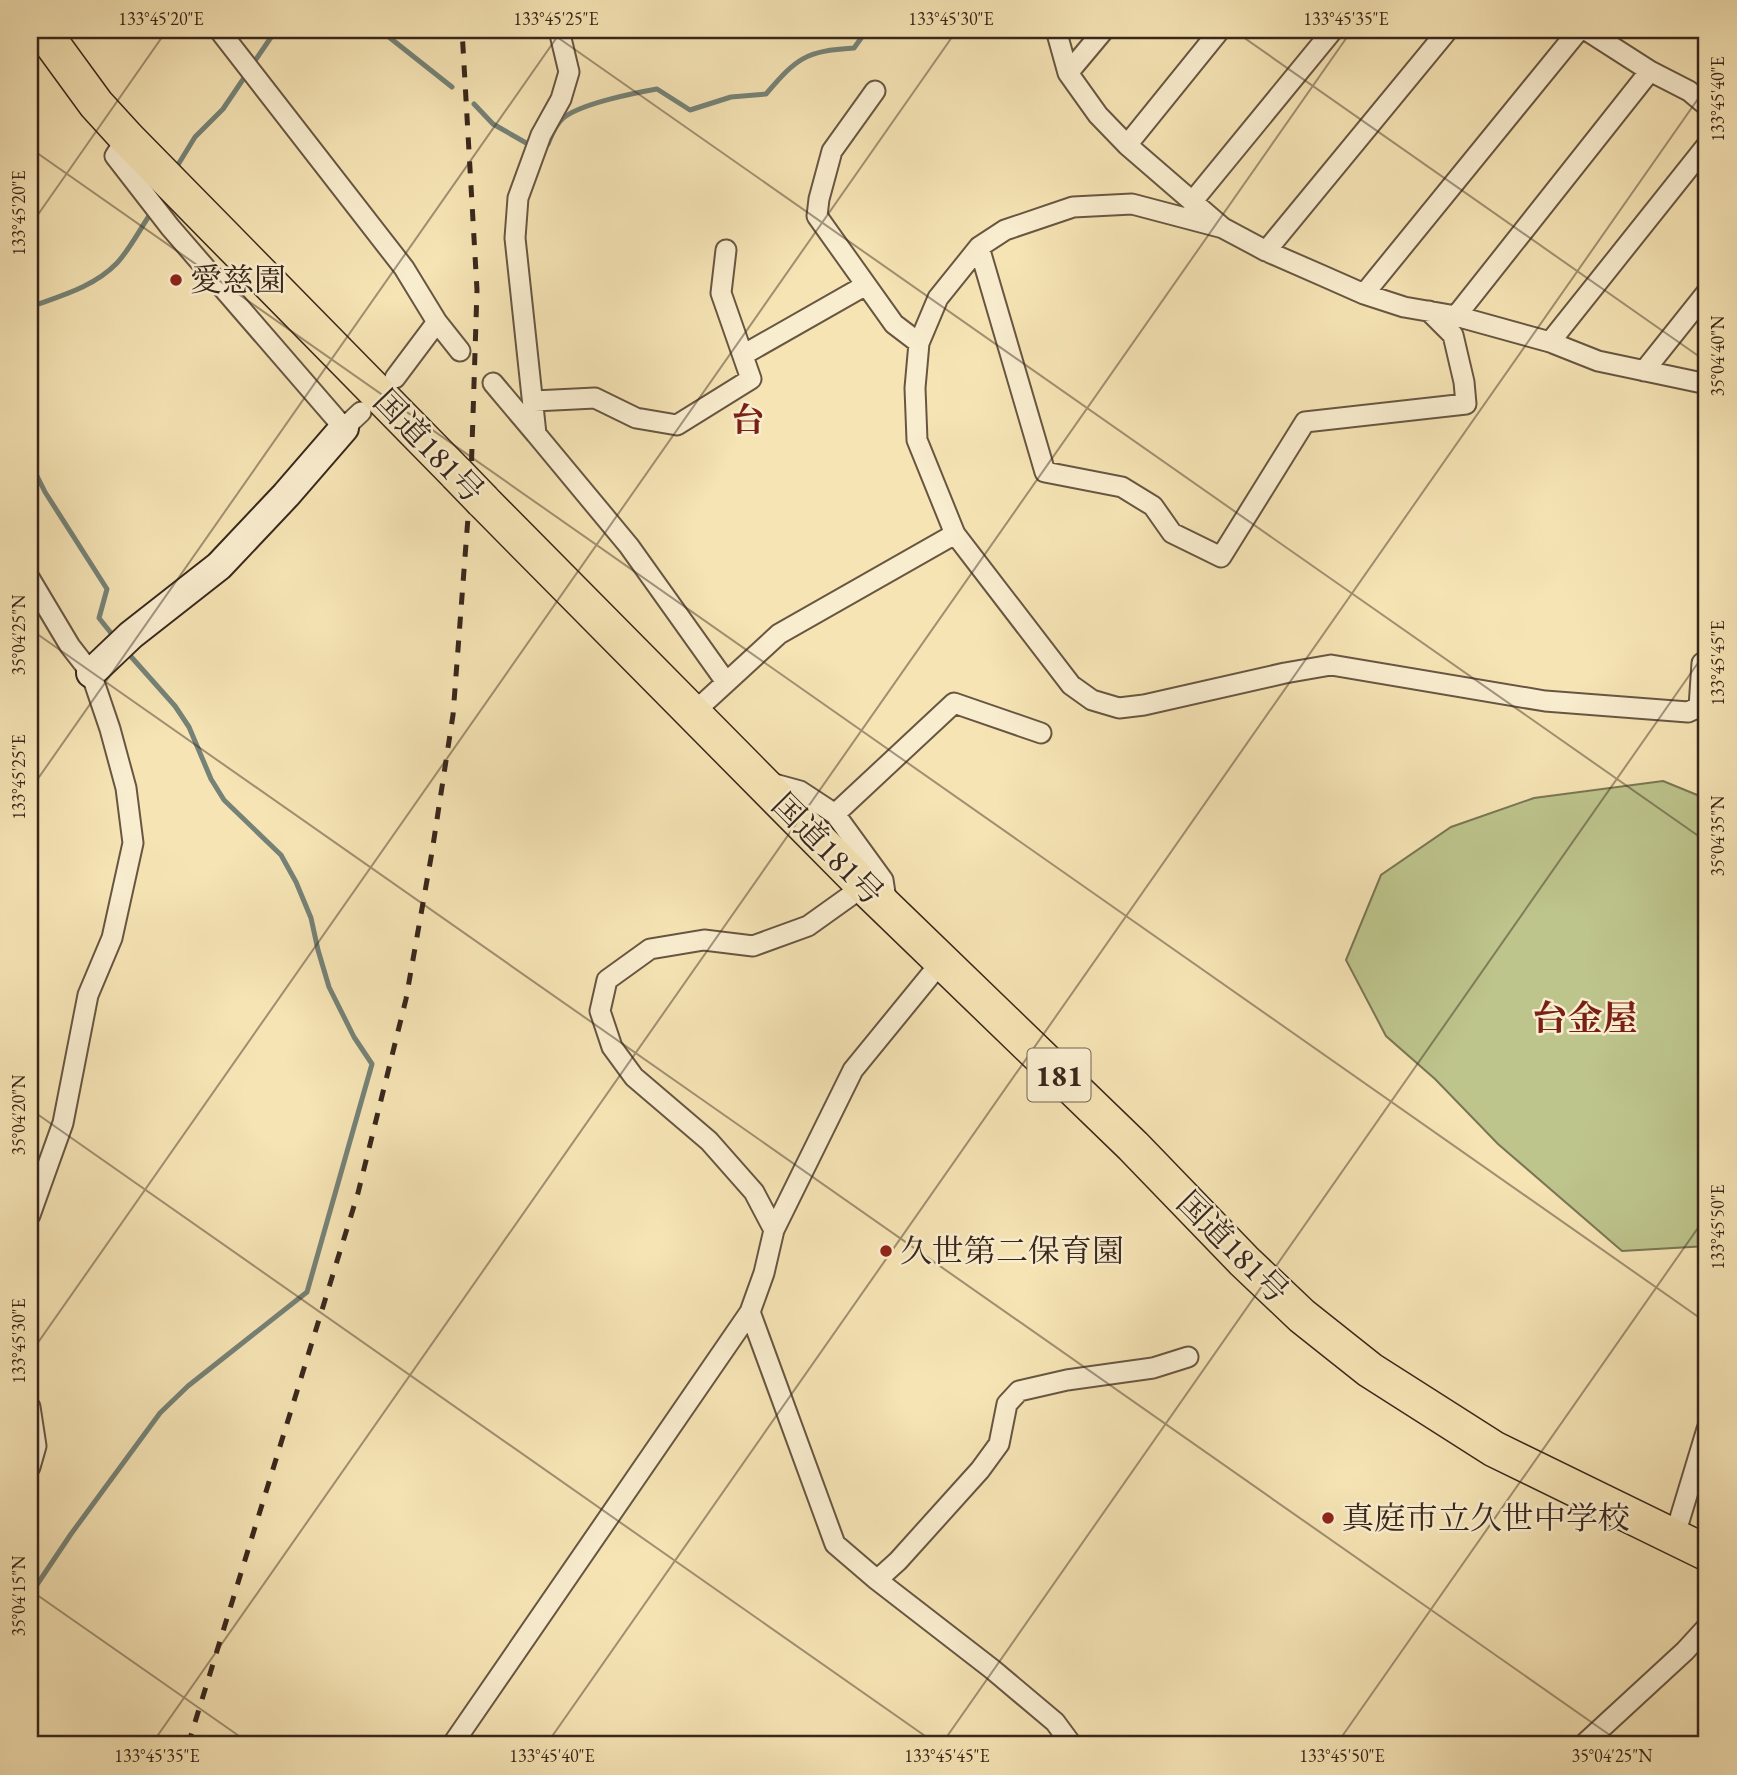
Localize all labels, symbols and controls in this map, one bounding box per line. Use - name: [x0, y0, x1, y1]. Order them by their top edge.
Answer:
- text: 133°45'20"E: [118, 7, 204, 30]
- text: 133°45'25"E: [513, 7, 599, 30]
- text: 133°45'30"E: [908, 7, 994, 30]
- text: 133°45'35"E: [1303, 7, 1389, 30]
- text: 133°45'40"E: [1706, 56, 1729, 142]
- text: 133°45'20"E: [7, 170, 30, 256]
- place label: 愛慈園: [190, 259, 286, 301]
- marker: 愛慈園: [168, 272, 184, 288]
- text: 35°04'40"N: [1706, 315, 1729, 396]
- street label: 国道181号: [365, 380, 493, 512]
- district label: 台: [732, 398, 765, 441]
- text: 35°04'25"N: [7, 594, 30, 675]
- text: 133°45'45"E: [1706, 620, 1729, 706]
- text: 133°45'25"E: [7, 734, 30, 820]
- street label: 国道181号: [763, 784, 893, 914]
- text: 35°04'35"N: [1706, 795, 1729, 876]
- district label: 台金屋: [1532, 995, 1638, 1040]
- road number: 181: [1028, 1049, 1090, 1102]
- text: 35°04'20"N: [7, 1074, 30, 1155]
- street label: 国道181号: [1168, 1182, 1298, 1312]
- text: 133°45'50"E: [1706, 1184, 1729, 1270]
- place label: 久世第二保育園: [900, 1230, 1124, 1272]
- marker: 久世第二保育園: [878, 1243, 894, 1259]
- text: 133°45'30"E: [7, 1298, 30, 1384]
- place label: 真庭市立久世中学校: [1342, 1497, 1630, 1539]
- marker: 真庭市立久世中学校: [1320, 1510, 1336, 1526]
- text: 35°04'15"N: [7, 1555, 30, 1636]
- text: 133°45'35"E: [114, 1744, 200, 1767]
- text: 133°45'40"E: [509, 1744, 595, 1767]
- text: 133°45'45"E: [904, 1744, 990, 1767]
- text: 133°45'50"E: [1299, 1744, 1385, 1767]
- text: 35°04'25"N: [1572, 1744, 1653, 1767]

